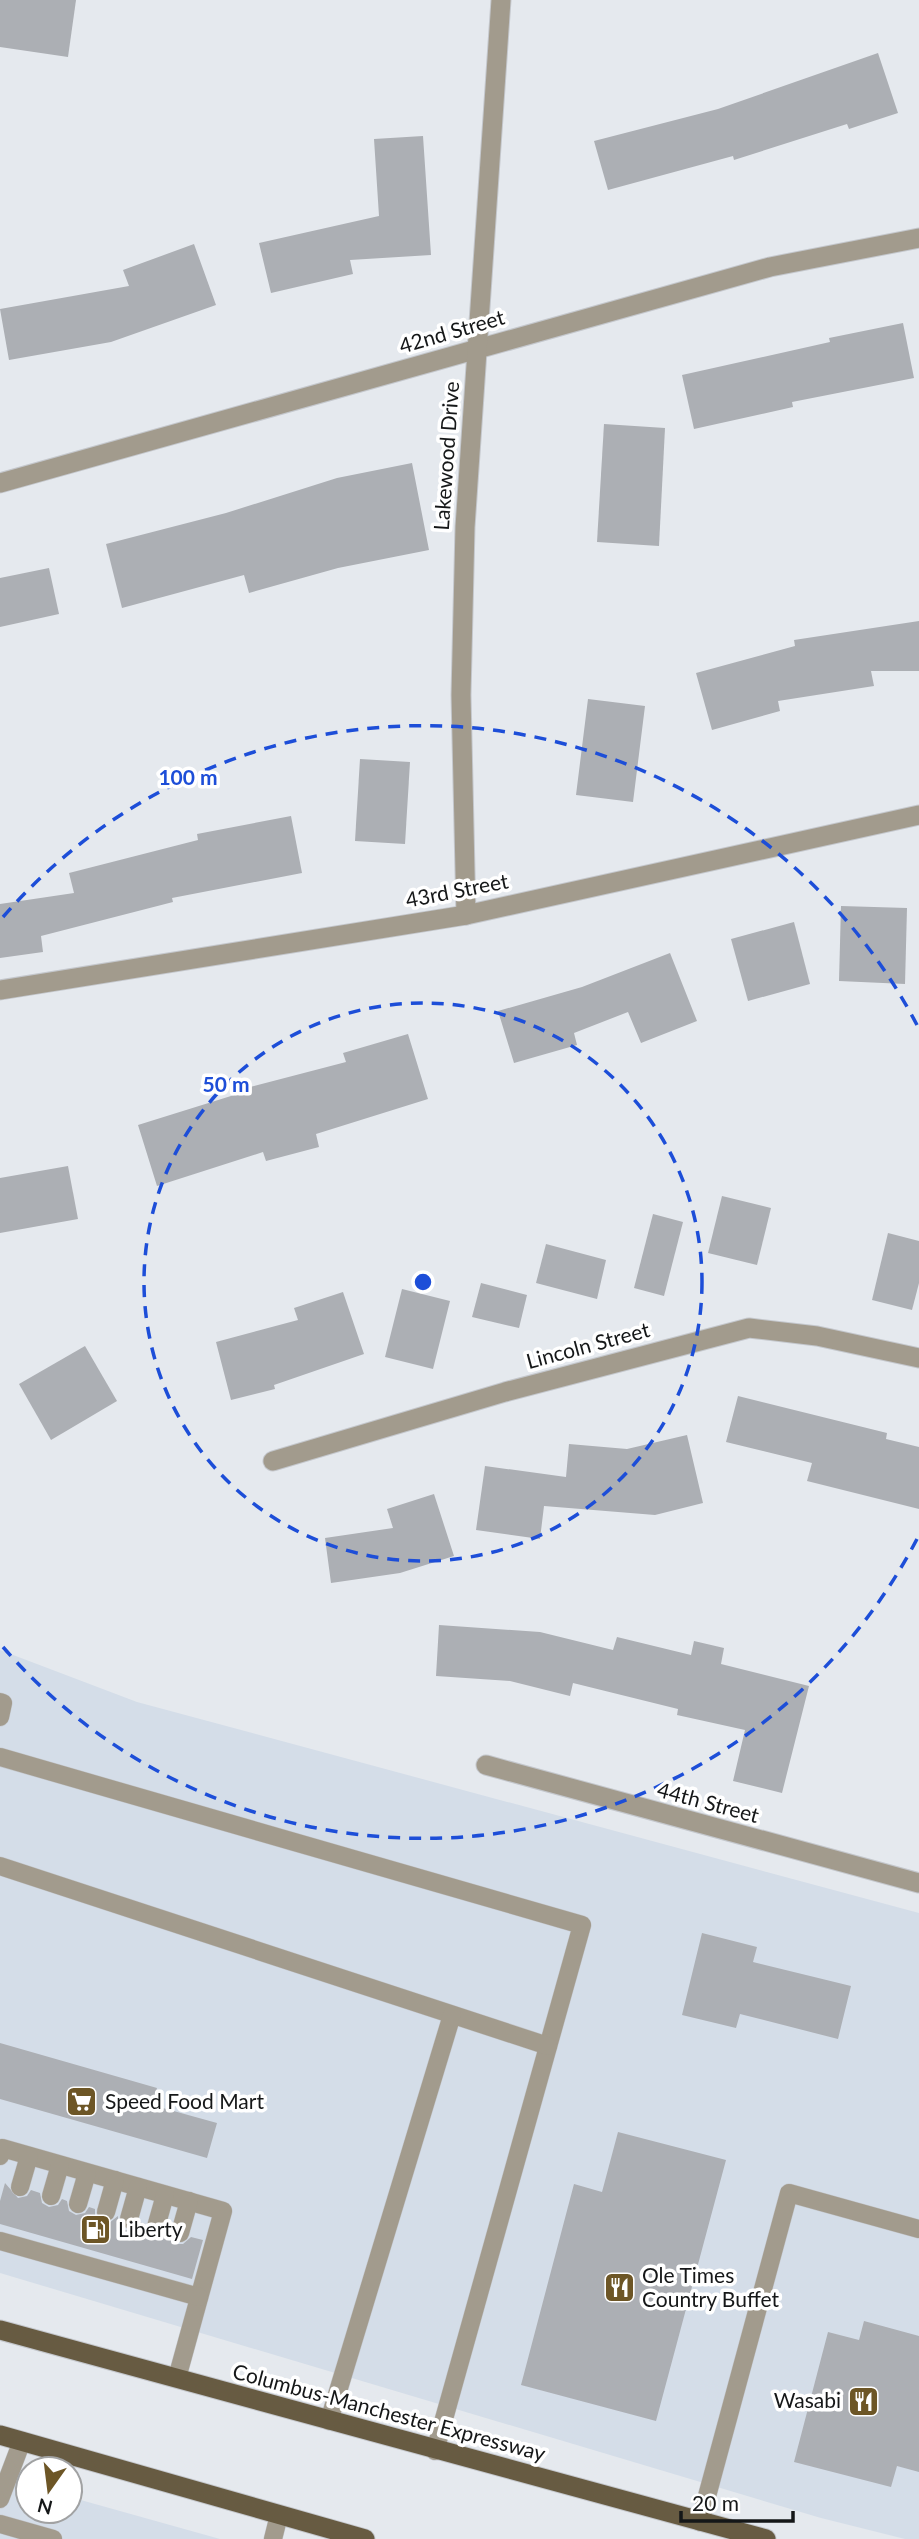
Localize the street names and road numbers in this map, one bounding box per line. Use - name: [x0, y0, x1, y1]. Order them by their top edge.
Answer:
- street label: 42nd Street: [396, 303, 508, 358]
- street label: Lakewood Drive: [428, 380, 463, 531]
- street label: 43rd Street: [403, 867, 511, 912]
- street label: Lincoln Street: [523, 1316, 652, 1373]
- street label: 44th Street: [655, 1776, 762, 1827]
- street label: Columbus-Manchester Expressway: [230, 2358, 549, 2465]

